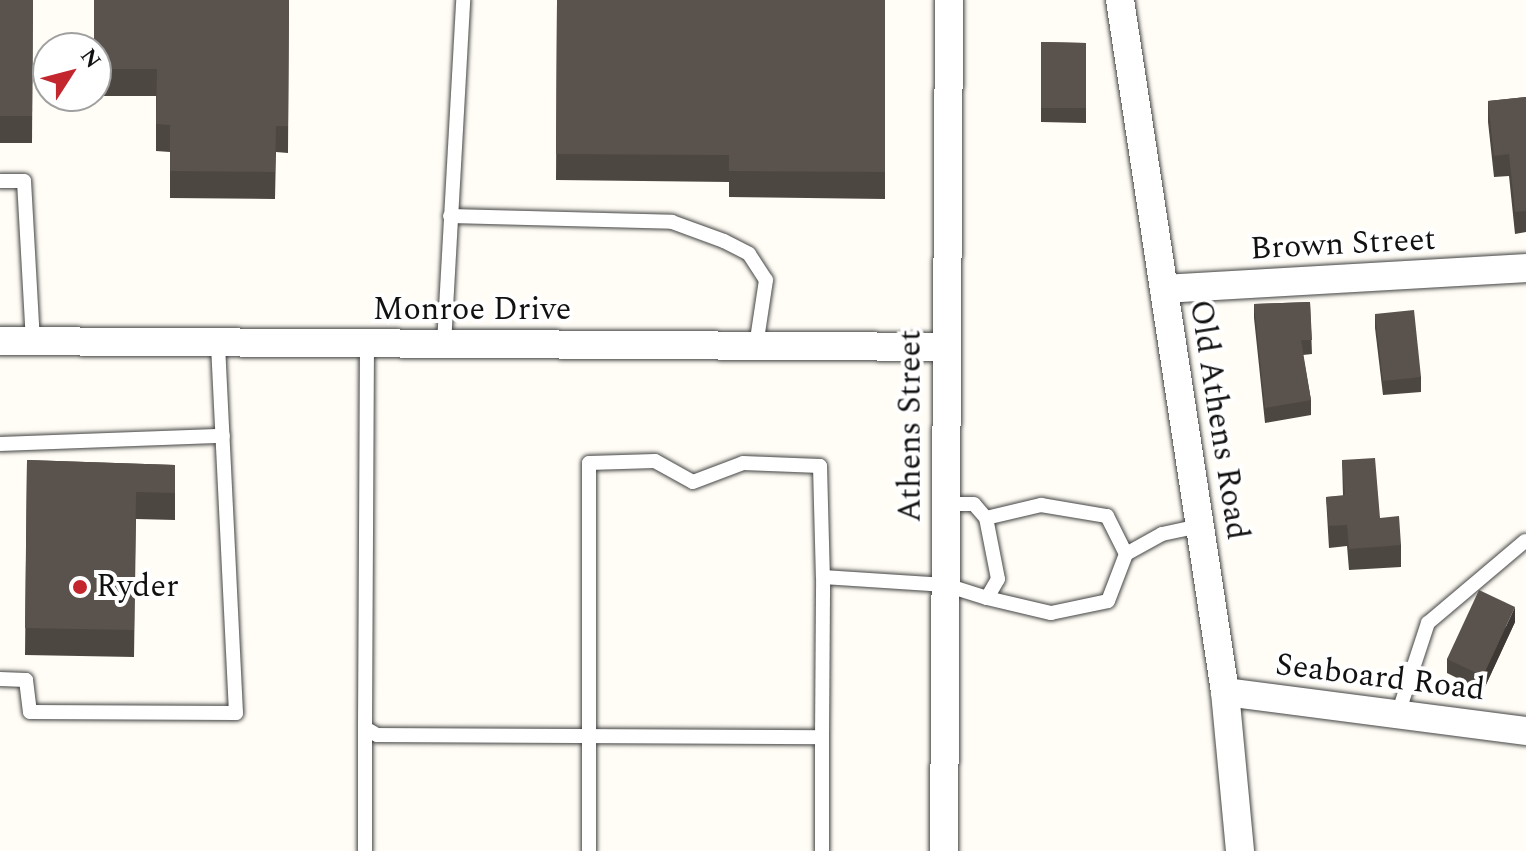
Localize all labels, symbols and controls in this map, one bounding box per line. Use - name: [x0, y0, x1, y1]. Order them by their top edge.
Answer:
- north arrow: [32, 32, 112, 112]
- text: N: [72, 42, 109, 76]
- street label: Brown Street: [1249, 221, 1437, 269]
- street label: Monroe Drive: [373, 291, 571, 329]
- street label: Old Athens Road: [1180, 297, 1256, 543]
- street label: Athens Street: [892, 330, 930, 522]
- place label: Ryder: [96, 568, 179, 606]
- marker: Ryder: [71, 578, 89, 596]
- street label: Seaboard Road: [1273, 646, 1487, 710]

